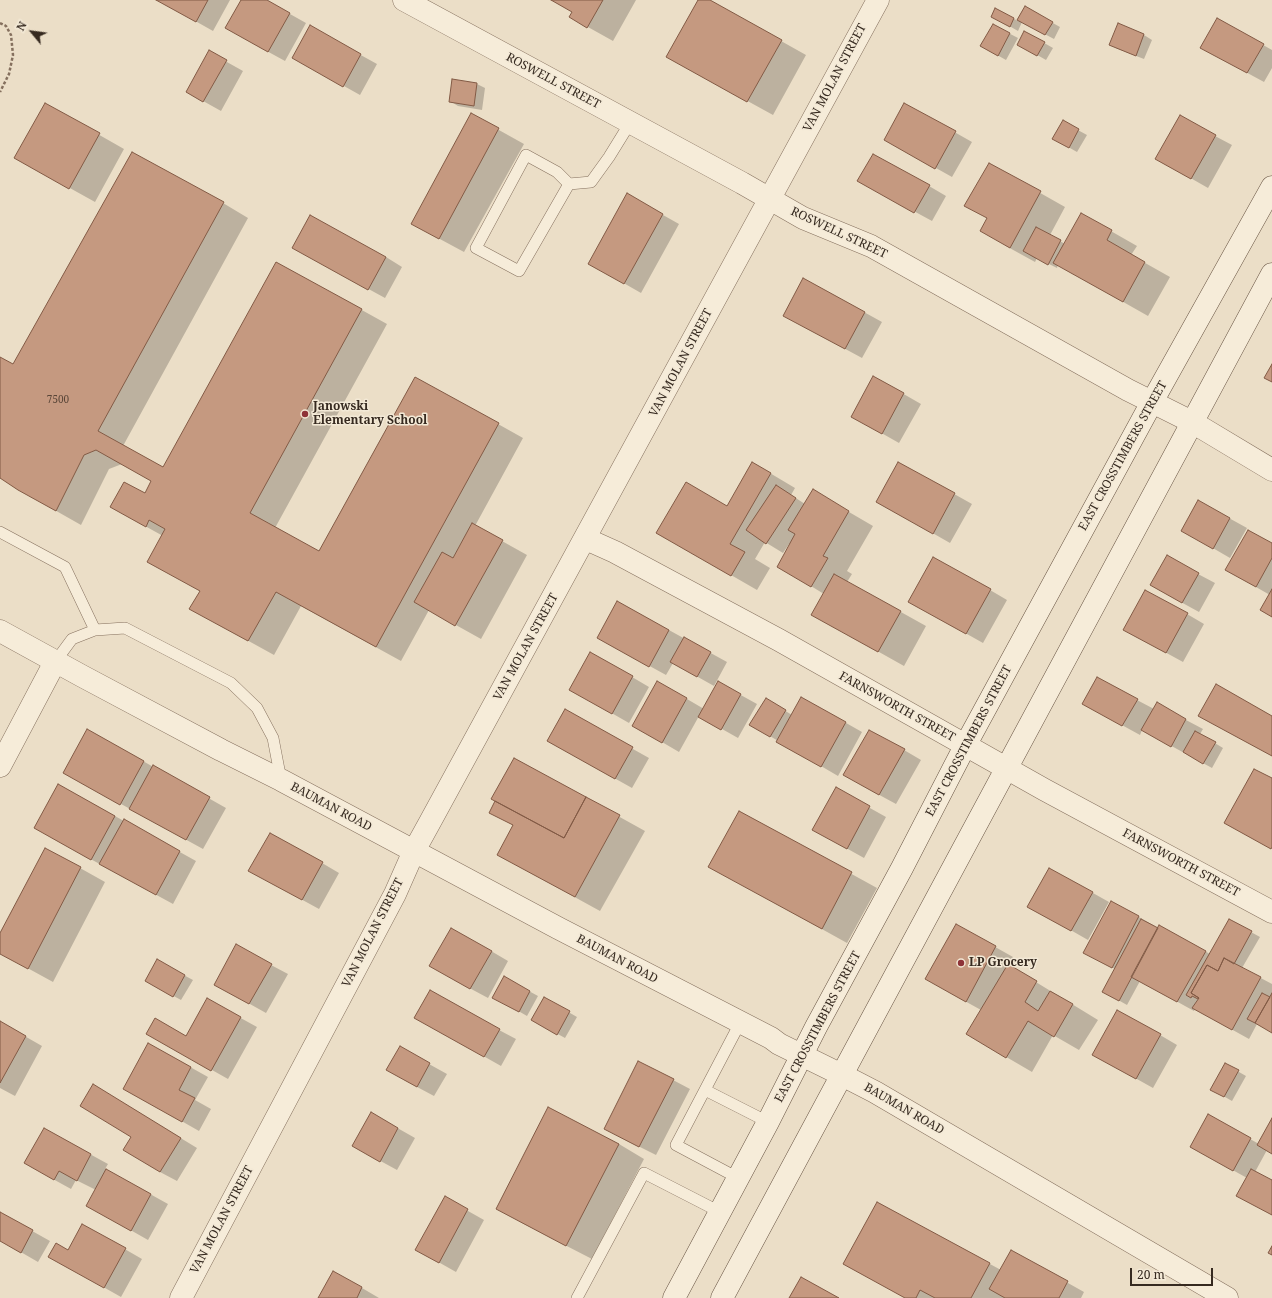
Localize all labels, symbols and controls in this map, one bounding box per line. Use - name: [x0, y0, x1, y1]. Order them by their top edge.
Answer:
- north arrow: [12, 12, 52, 52]
- text: N: [12, 19, 30, 33]
- street label: VAN MOLAN STREET: [800, 22, 870, 134]
- street label: ROSWELL STREET: [503, 50, 603, 112]
- street label: ROSWELL STREET: [788, 204, 890, 262]
- street label: VAN MOLAN STREET: [646, 307, 716, 419]
- street label: EAST CROSSTIMBERS STREET: [1076, 379, 1170, 533]
- house number: 7500: [47, 394, 69, 406]
- place label: Janowski Elementary School: [313, 400, 427, 428]
- marker: Janowski Elementary School: [300, 409, 310, 419]
- street label: VAN MOLAN STREET: [491, 591, 561, 703]
- street label: EAST CROSSTIMBERS STREET: [923, 663, 1015, 819]
- street label: FARNSWORTH STREET: [836, 669, 958, 745]
- street label: BAUMAN ROAD: [288, 780, 374, 834]
- street label: FARNSWORTH STREET: [1120, 826, 1242, 900]
- street label: VAN MOLAN STREET: [339, 876, 407, 990]
- street label: BAUMAN ROAD: [574, 932, 660, 986]
- street label: EAST CROSSTIMBERS STREET: [772, 949, 864, 1105]
- place label: LP Grocery: [969, 956, 1037, 970]
- marker: LP Grocery: [956, 958, 966, 968]
- street label: BAUMAN ROAD: [861, 1080, 947, 1138]
- street label: VAN MOLAN STREET: [187, 1164, 257, 1276]
- scale bar: [1132, 1260, 1215, 1286]
- text: 20 m: [1137, 1266, 1165, 1283]

